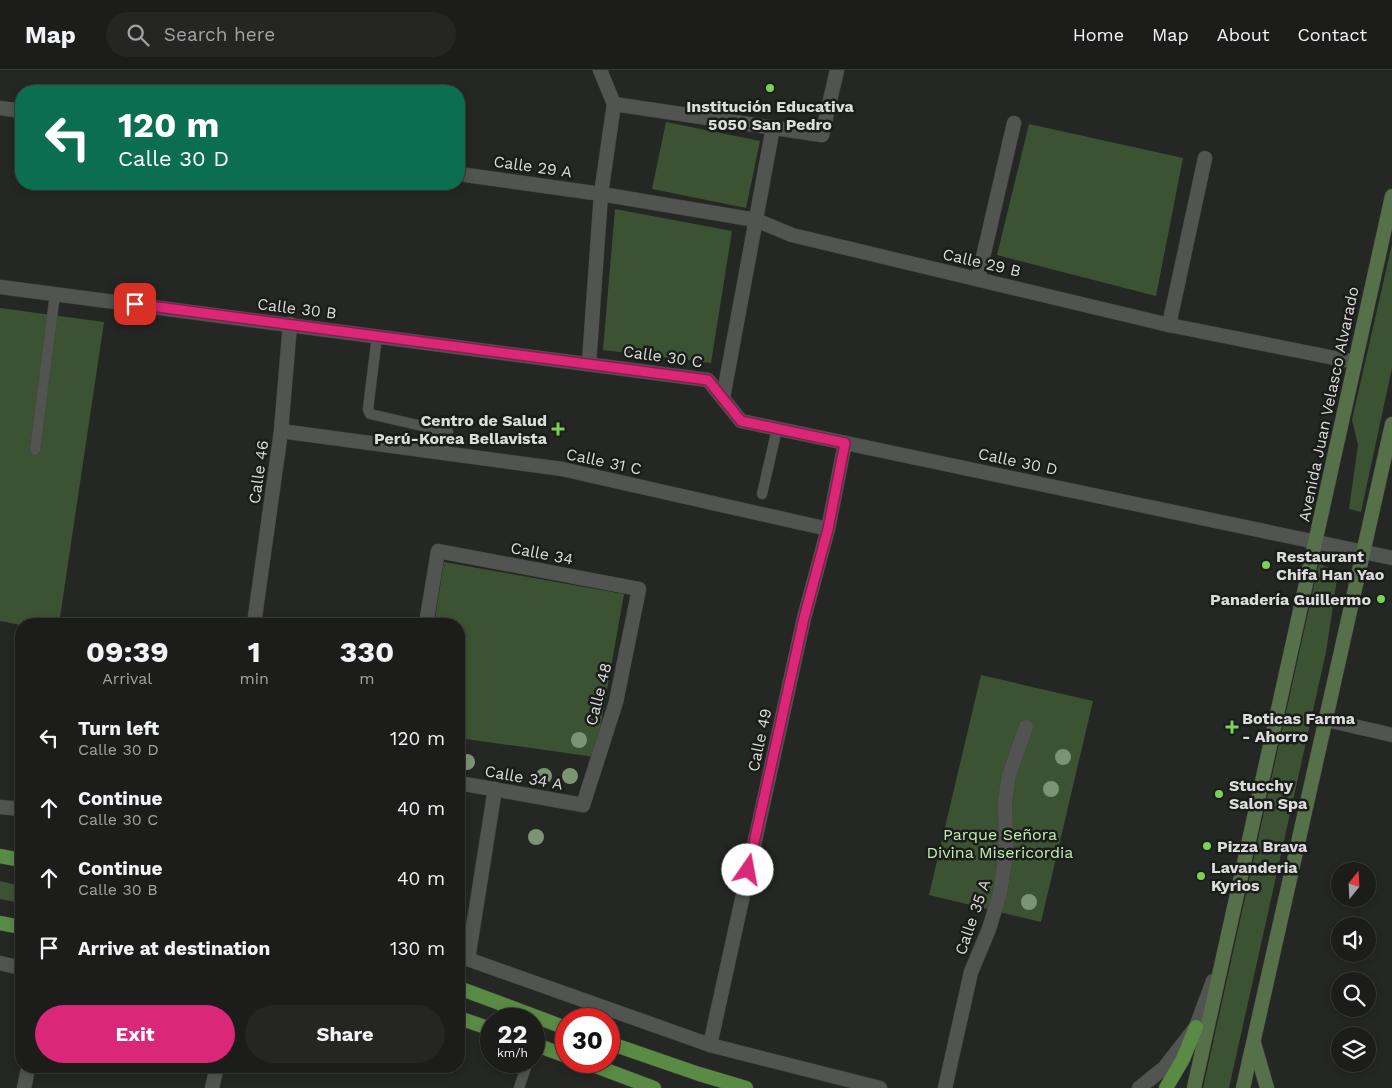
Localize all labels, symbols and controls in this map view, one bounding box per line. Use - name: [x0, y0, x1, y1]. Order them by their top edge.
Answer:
- search box: [106, 12, 456, 57]
- text: Map: [25, 21, 76, 49]
- icon: search: [124, 21, 152, 49]
- text: Search here: [164, 23, 275, 46]
- text: Home: [1073, 24, 1124, 45]
- text: Map: [1152, 24, 1189, 45]
- text: About: [1217, 24, 1269, 45]
- text: Contact: [1297, 24, 1367, 45]
- marker: Institución Educativa 5050 San Pedro: [764, 82, 776, 94]
- place label: Institución Educativa 5050 San Pedro: [686, 97, 854, 134]
- text: 120 m: [118, 104, 219, 146]
- icon: left: [35, 105, 100, 170]
- text: Calle 30 D: [118, 146, 229, 171]
- street label: Calle 29 A: [492, 152, 574, 181]
- street label: Calle 29 B: [941, 244, 1023, 281]
- pin: [114, 283, 156, 325]
- street label: Avenida Juan Velasco Alvarado: [1294, 285, 1363, 524]
- icon: arrive: [121, 290, 149, 318]
- street label: Calle 30 B: [256, 294, 338, 323]
- street label: Calle 30 C: [622, 342, 704, 371]
- place label: Centro de Salud Perú-Korea Bellavista: [374, 411, 548, 448]
- marker: Centro de Salud Perú-Korea Bellavista: [551, 422, 565, 436]
- street label: Calle 46: [245, 439, 272, 505]
- street label: Calle 31 C: [564, 444, 643, 479]
- street label: Calle 30 D: [976, 444, 1059, 479]
- street label: Calle 34: [509, 538, 575, 569]
- place label: Restaurant Chifa Han Yao: [1276, 547, 1385, 584]
- marker: Restaurant Chifa Han Yao: [1260, 559, 1272, 571]
- place label: Panadería Guillermo: [1210, 590, 1371, 609]
- marker: Panadería Guillermo: [1375, 593, 1387, 605]
- text: 09:39: [86, 634, 169, 669]
- text: 1: [248, 634, 261, 669]
- text: 330: [339, 634, 394, 669]
- street label: Calle 48: [582, 661, 615, 728]
- text: Arrival: [102, 669, 152, 688]
- text: min: [239, 669, 269, 688]
- text: m: [359, 669, 375, 688]
- street label: Calle 49: [744, 707, 775, 773]
- place label: Boticas Farma - Ahorro: [1242, 709, 1356, 746]
- text: Turn left: [78, 717, 159, 740]
- marker: Boticas Farma - Ahorro: [1226, 721, 1238, 733]
- icon: left: [35, 724, 63, 752]
- text: 120 m: [390, 727, 445, 750]
- text: Calle 30 D: [78, 740, 159, 759]
- street label: Calle 34 A: [483, 761, 565, 794]
- place label: Stucchy Salon Spa: [1229, 776, 1308, 813]
- text: Continue: [78, 787, 162, 810]
- marker: Stucchy Salon Spa: [1213, 788, 1225, 800]
- icon: ahead: [35, 794, 63, 822]
- text: 40 m: [397, 797, 445, 820]
- text: Calle 30 C: [78, 810, 158, 829]
- park label: Parque Señora Divina Misericordia: [927, 825, 1073, 862]
- place label: Pizza Brava: [1217, 837, 1308, 856]
- marker: Pizza Brava: [1201, 840, 1213, 852]
- position arrow: [721, 843, 773, 895]
- text: Continue: [78, 857, 162, 880]
- place label: Lavanderia Kyrios: [1211, 858, 1298, 895]
- north arrow: [1331, 862, 1376, 908]
- map controls: [1331, 862, 1376, 1072]
- icon: ahead: [35, 864, 63, 892]
- text: 40 m: [397, 867, 445, 890]
- marker: Lavanderia Kyrios: [1195, 870, 1207, 882]
- street label: Calle 35 A: [951, 877, 994, 957]
- text: Calle 30 B: [78, 880, 158, 899]
- button: sound: [1331, 917, 1376, 962]
- icon: arrive: [35, 934, 63, 962]
- text: Arrive at destination: [78, 937, 270, 960]
- text: 130 m: [390, 937, 445, 960]
- button: search: [1331, 972, 1376, 1017]
- button: Exit: [35, 1005, 235, 1063]
- button: Share: [245, 1005, 445, 1063]
- speed limit sign: 30: [555, 1008, 620, 1073]
- text: 22: [498, 1020, 527, 1049]
- button: layers: [1331, 1027, 1376, 1072]
- text: km/h: [497, 1046, 528, 1060]

